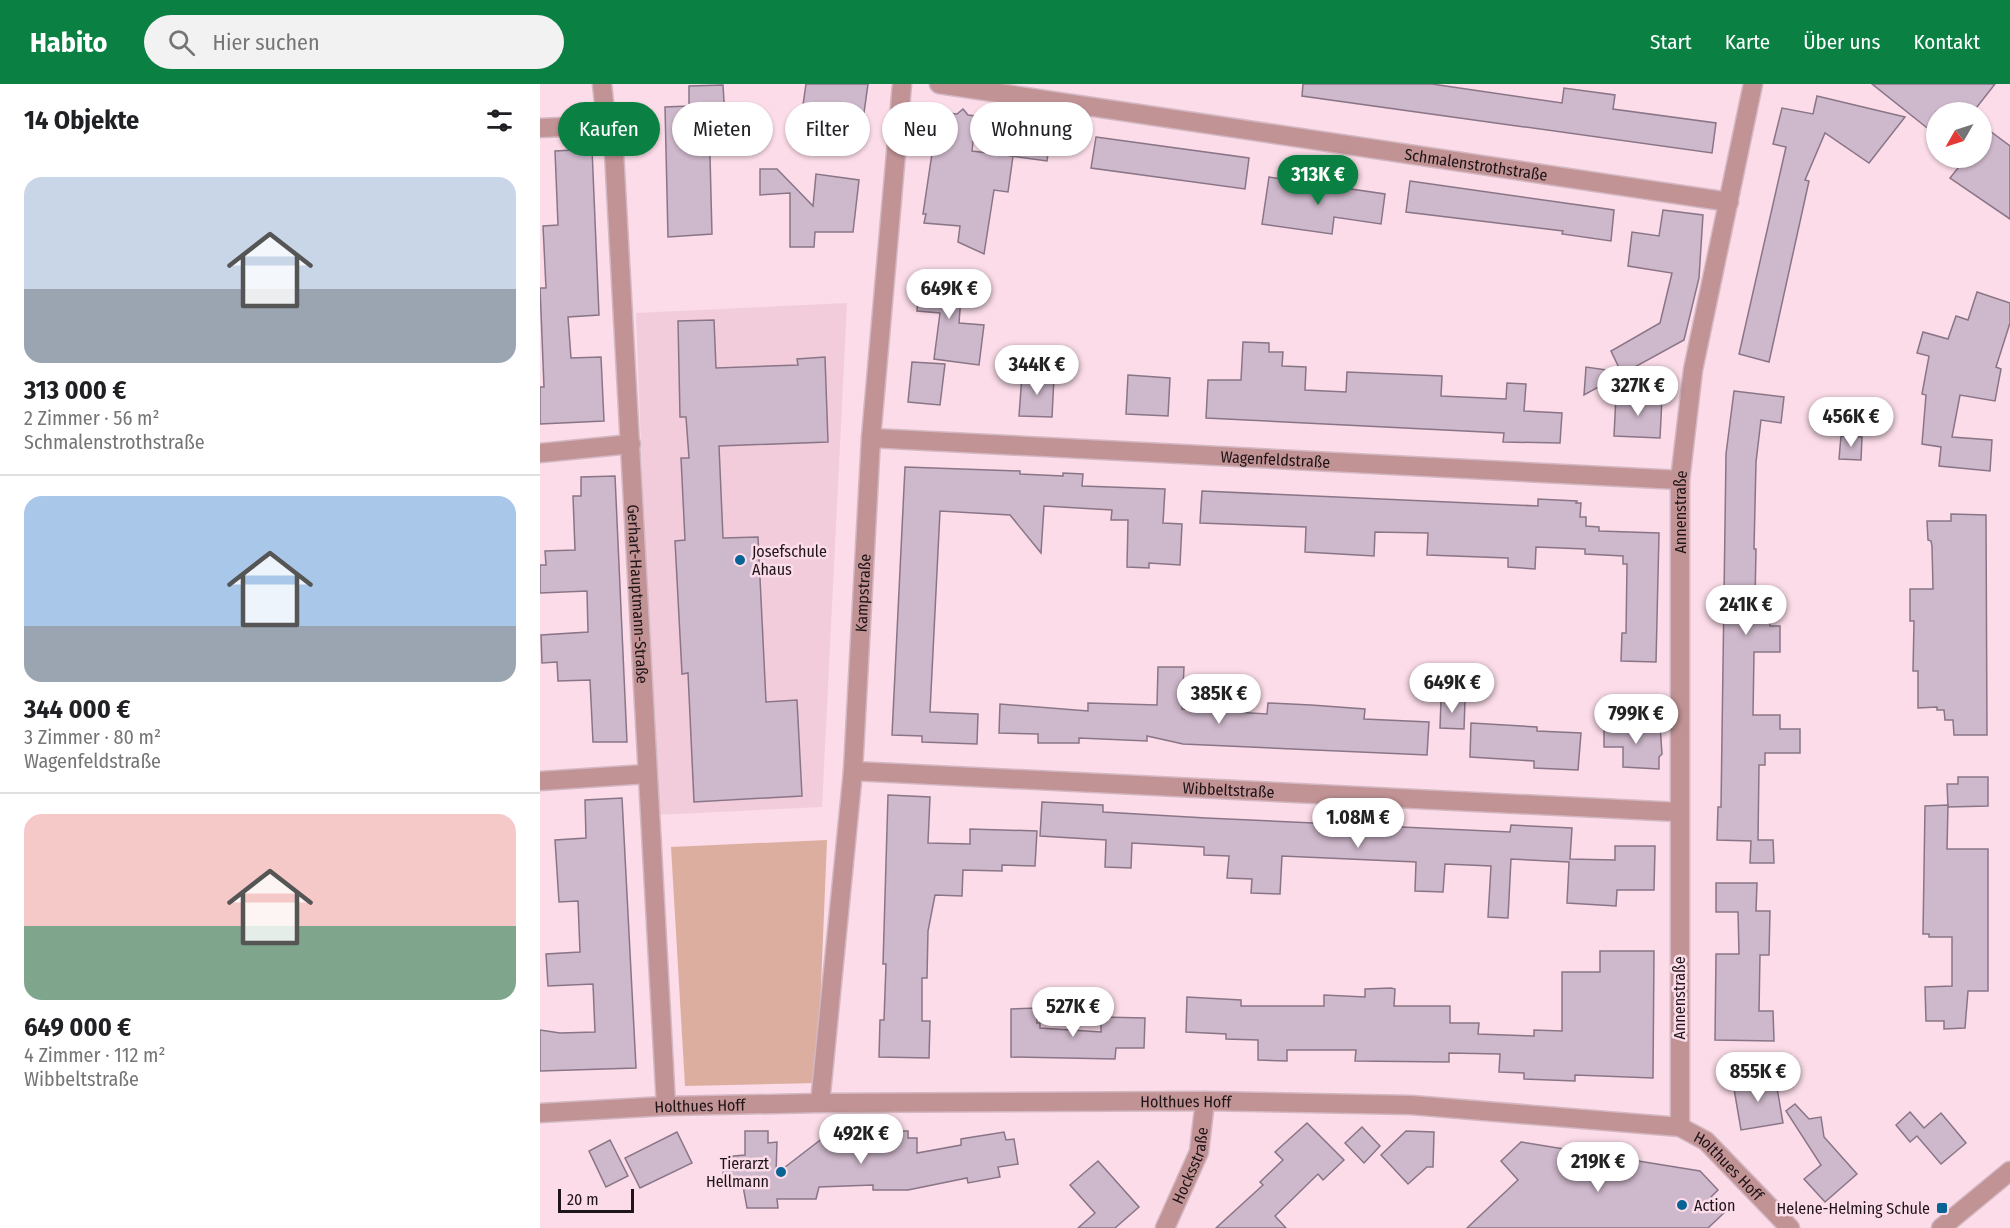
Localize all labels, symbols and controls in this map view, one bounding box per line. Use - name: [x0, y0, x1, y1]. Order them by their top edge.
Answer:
- search box: [144, 15, 564, 69]
- text: Habito: [30, 26, 108, 59]
- icon: search: [165, 26, 198, 59]
- text: Hier suchen: [213, 29, 320, 56]
- text: Start: [1650, 29, 1692, 55]
- text: Karte: [1725, 29, 1770, 55]
- text: Über uns: [1803, 29, 1880, 55]
- text: Kontakt: [1913, 29, 1980, 55]
- chip: Kaufen: [558, 102, 660, 156]
- chip: Mieten: [672, 102, 773, 156]
- chip: Filter: [785, 102, 870, 156]
- chip: Neu: [882, 102, 958, 156]
- chip: Wohnung: [970, 102, 1093, 156]
- north arrow: [1926, 102, 1992, 168]
- map controls: [1926, 102, 1992, 168]
- icon: filters: [483, 104, 516, 137]
- text: 14 Objekte: [24, 105, 139, 136]
- street label: Schmalenstrothstraße: [1403, 145, 1549, 185]
- pin: 313K €: [1269, 155, 1367, 206]
- text: 313K €: [1291, 162, 1345, 186]
- icon: home: [216, 216, 324, 324]
- pin: 649K €: [900, 269, 998, 320]
- text: 649K €: [920, 276, 978, 300]
- pin: 344K €: [988, 345, 1086, 396]
- text: 344K €: [1009, 352, 1065, 376]
- pin: 327K €: [1589, 366, 1687, 417]
- text: 327K €: [1611, 373, 1665, 397]
- text: 313 000 €: [24, 375, 126, 406]
- pin: 456K €: [1802, 397, 1900, 448]
- text: 456K €: [1823, 404, 1879, 428]
- text: 2 Zimmer · 56 m²: [24, 406, 160, 430]
- text: Schmalenstrothstraße: [24, 430, 205, 454]
- street label: Wagenfeldstraße: [1220, 447, 1331, 472]
- street label: Annenstraße: [1671, 469, 1691, 554]
- street label: Gerhart-Hauptmann-Straße: [623, 504, 652, 684]
- icon: home: [216, 535, 324, 643]
- place label: Josefschule Ahaus: [752, 542, 827, 579]
- marker: Josefschule Ahaus: [733, 553, 747, 567]
- street label: Kampstraße: [852, 553, 875, 633]
- pin: 241K €: [1697, 585, 1795, 636]
- text: 241K €: [1720, 592, 1772, 616]
- pin: 649K €: [1403, 663, 1501, 714]
- text: 649K €: [1423, 670, 1481, 694]
- pin: 385K €: [1170, 674, 1268, 725]
- text: 385K €: [1191, 681, 1247, 705]
- text: 344 000 €: [24, 694, 130, 725]
- pin: 799K €: [1587, 694, 1685, 745]
- text: 799K €: [1608, 701, 1664, 725]
- text: 3 Zimmer · 80 m²: [24, 725, 161, 749]
- text: Wagenfeldstraße: [24, 749, 161, 773]
- street label: Wibbeltstraße: [1182, 778, 1275, 802]
- pin: 1.08M €: [1303, 798, 1413, 849]
- text: 1.08M €: [1326, 805, 1390, 829]
- icon: home: [216, 853, 324, 961]
- street label: Annenstraße: [1670, 956, 1689, 1040]
- pin: 527K €: [1024, 987, 1122, 1038]
- text: 527K €: [1046, 994, 1100, 1018]
- text: 649 000 €: [24, 1012, 131, 1043]
- text: 4 Zimmer · 112 m²: [24, 1043, 165, 1067]
- pin: 855K €: [1709, 1052, 1807, 1103]
- text: 855K €: [1730, 1059, 1786, 1083]
- text: Wibbeltstraße: [24, 1067, 139, 1091]
- street label: Holthues Hoff: [1140, 1092, 1232, 1112]
- street label: Holthues Hoff: [654, 1095, 747, 1117]
- pin: 492K €: [812, 1114, 910, 1165]
- text: 492K €: [833, 1121, 889, 1145]
- street label: Hocksstraße: [1168, 1126, 1212, 1207]
- street label: Holthues Hoff: [1691, 1127, 1768, 1205]
- pin: 219K €: [1549, 1142, 1647, 1193]
- text: 219K €: [1571, 1149, 1625, 1173]
- place label: Tierarzt Hellmann: [706, 1154, 770, 1191]
- marker: Tierarzt Hellmann: [774, 1165, 788, 1179]
- scale bar: [558, 1186, 634, 1214]
- text: 20 m: [567, 1190, 598, 1209]
- place label: Action: [1694, 1196, 1735, 1215]
- marker: Action: [1675, 1198, 1689, 1212]
- place label: Helene-Helming Schule: [1777, 1199, 1930, 1218]
- marker: Helene-Helming Schule: [1935, 1201, 1949, 1215]

